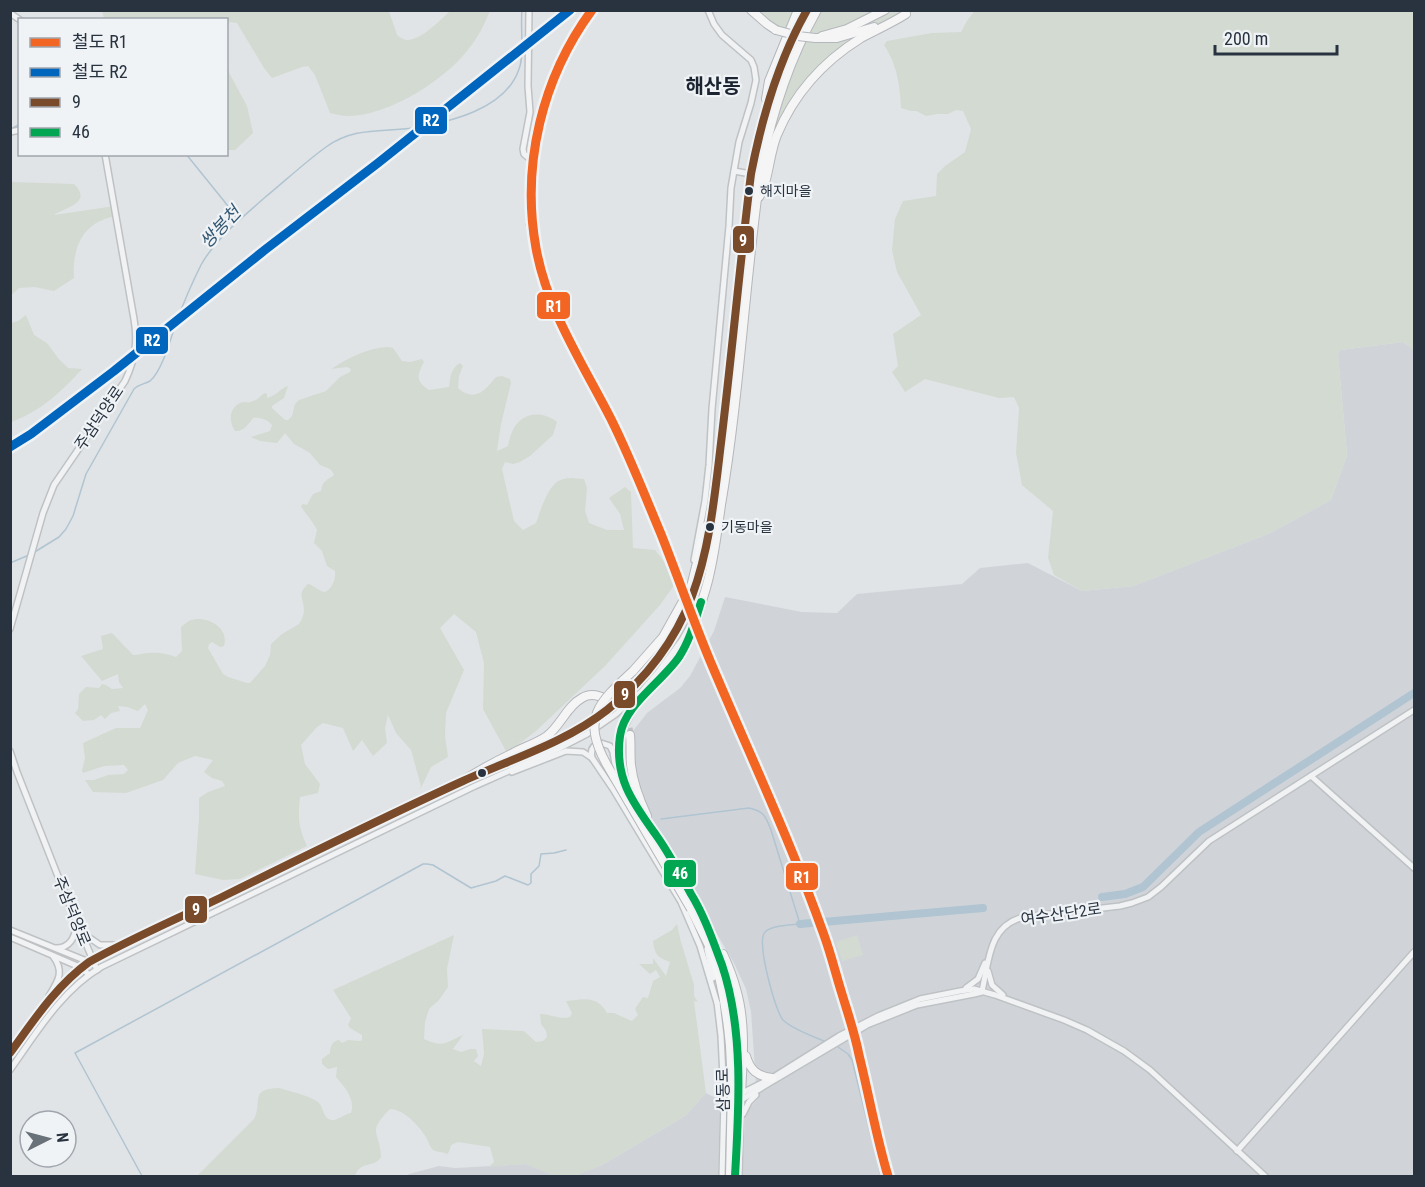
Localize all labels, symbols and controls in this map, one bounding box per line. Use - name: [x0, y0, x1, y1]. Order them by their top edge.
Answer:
- legend: [18, 18, 228, 156]
- scale bar: [1215, 18, 1336, 56]
- text: 200 m: [1224, 28, 1268, 49]
- text: 철도 R1: [72, 31, 128, 52]
- text: 철도 R2: [72, 61, 128, 82]
- district label: 해산동: [685, 74, 741, 98]
- text: 9: [72, 91, 81, 112]
- line badge: R2: [414, 106, 448, 135]
- text: R2: [423, 111, 439, 130]
- text: 46: [72, 121, 90, 142]
- place label: 해지마을: [760, 183, 812, 199]
- marker: 해지마을: [743, 185, 755, 197]
- water label: 쌍봉천: [195, 200, 246, 252]
- line badge: 9: [732, 225, 755, 254]
- text: 9: [739, 231, 747, 250]
- line badge: R1: [536, 291, 571, 320]
- text: R1: [546, 297, 562, 316]
- line badge: R2: [135, 326, 169, 355]
- text: R2: [144, 331, 160, 350]
- street label: 주삼덕양로: [71, 382, 128, 454]
- place label: 기동마을: [721, 519, 773, 535]
- marker: 기동마을: [704, 521, 716, 533]
- line badge: 9: [613, 680, 636, 709]
- text: 9: [621, 685, 629, 704]
- unlabelled marker: [476, 767, 488, 779]
- line badge: 46: [663, 859, 697, 888]
- line badge: R1: [785, 862, 819, 891]
- text: 46: [672, 864, 688, 883]
- text: R1: [794, 868, 810, 887]
- street label: 주삼덕양로: [49, 873, 95, 949]
- line badge: 9: [184, 895, 208, 924]
- street label: 여수산단2로: [1019, 899, 1103, 929]
- text: 9: [192, 900, 200, 919]
- street label: 삼동로: [713, 1067, 733, 1112]
- north arrow: [18, 1109, 78, 1169]
- text: N: [52, 1132, 72, 1143]

